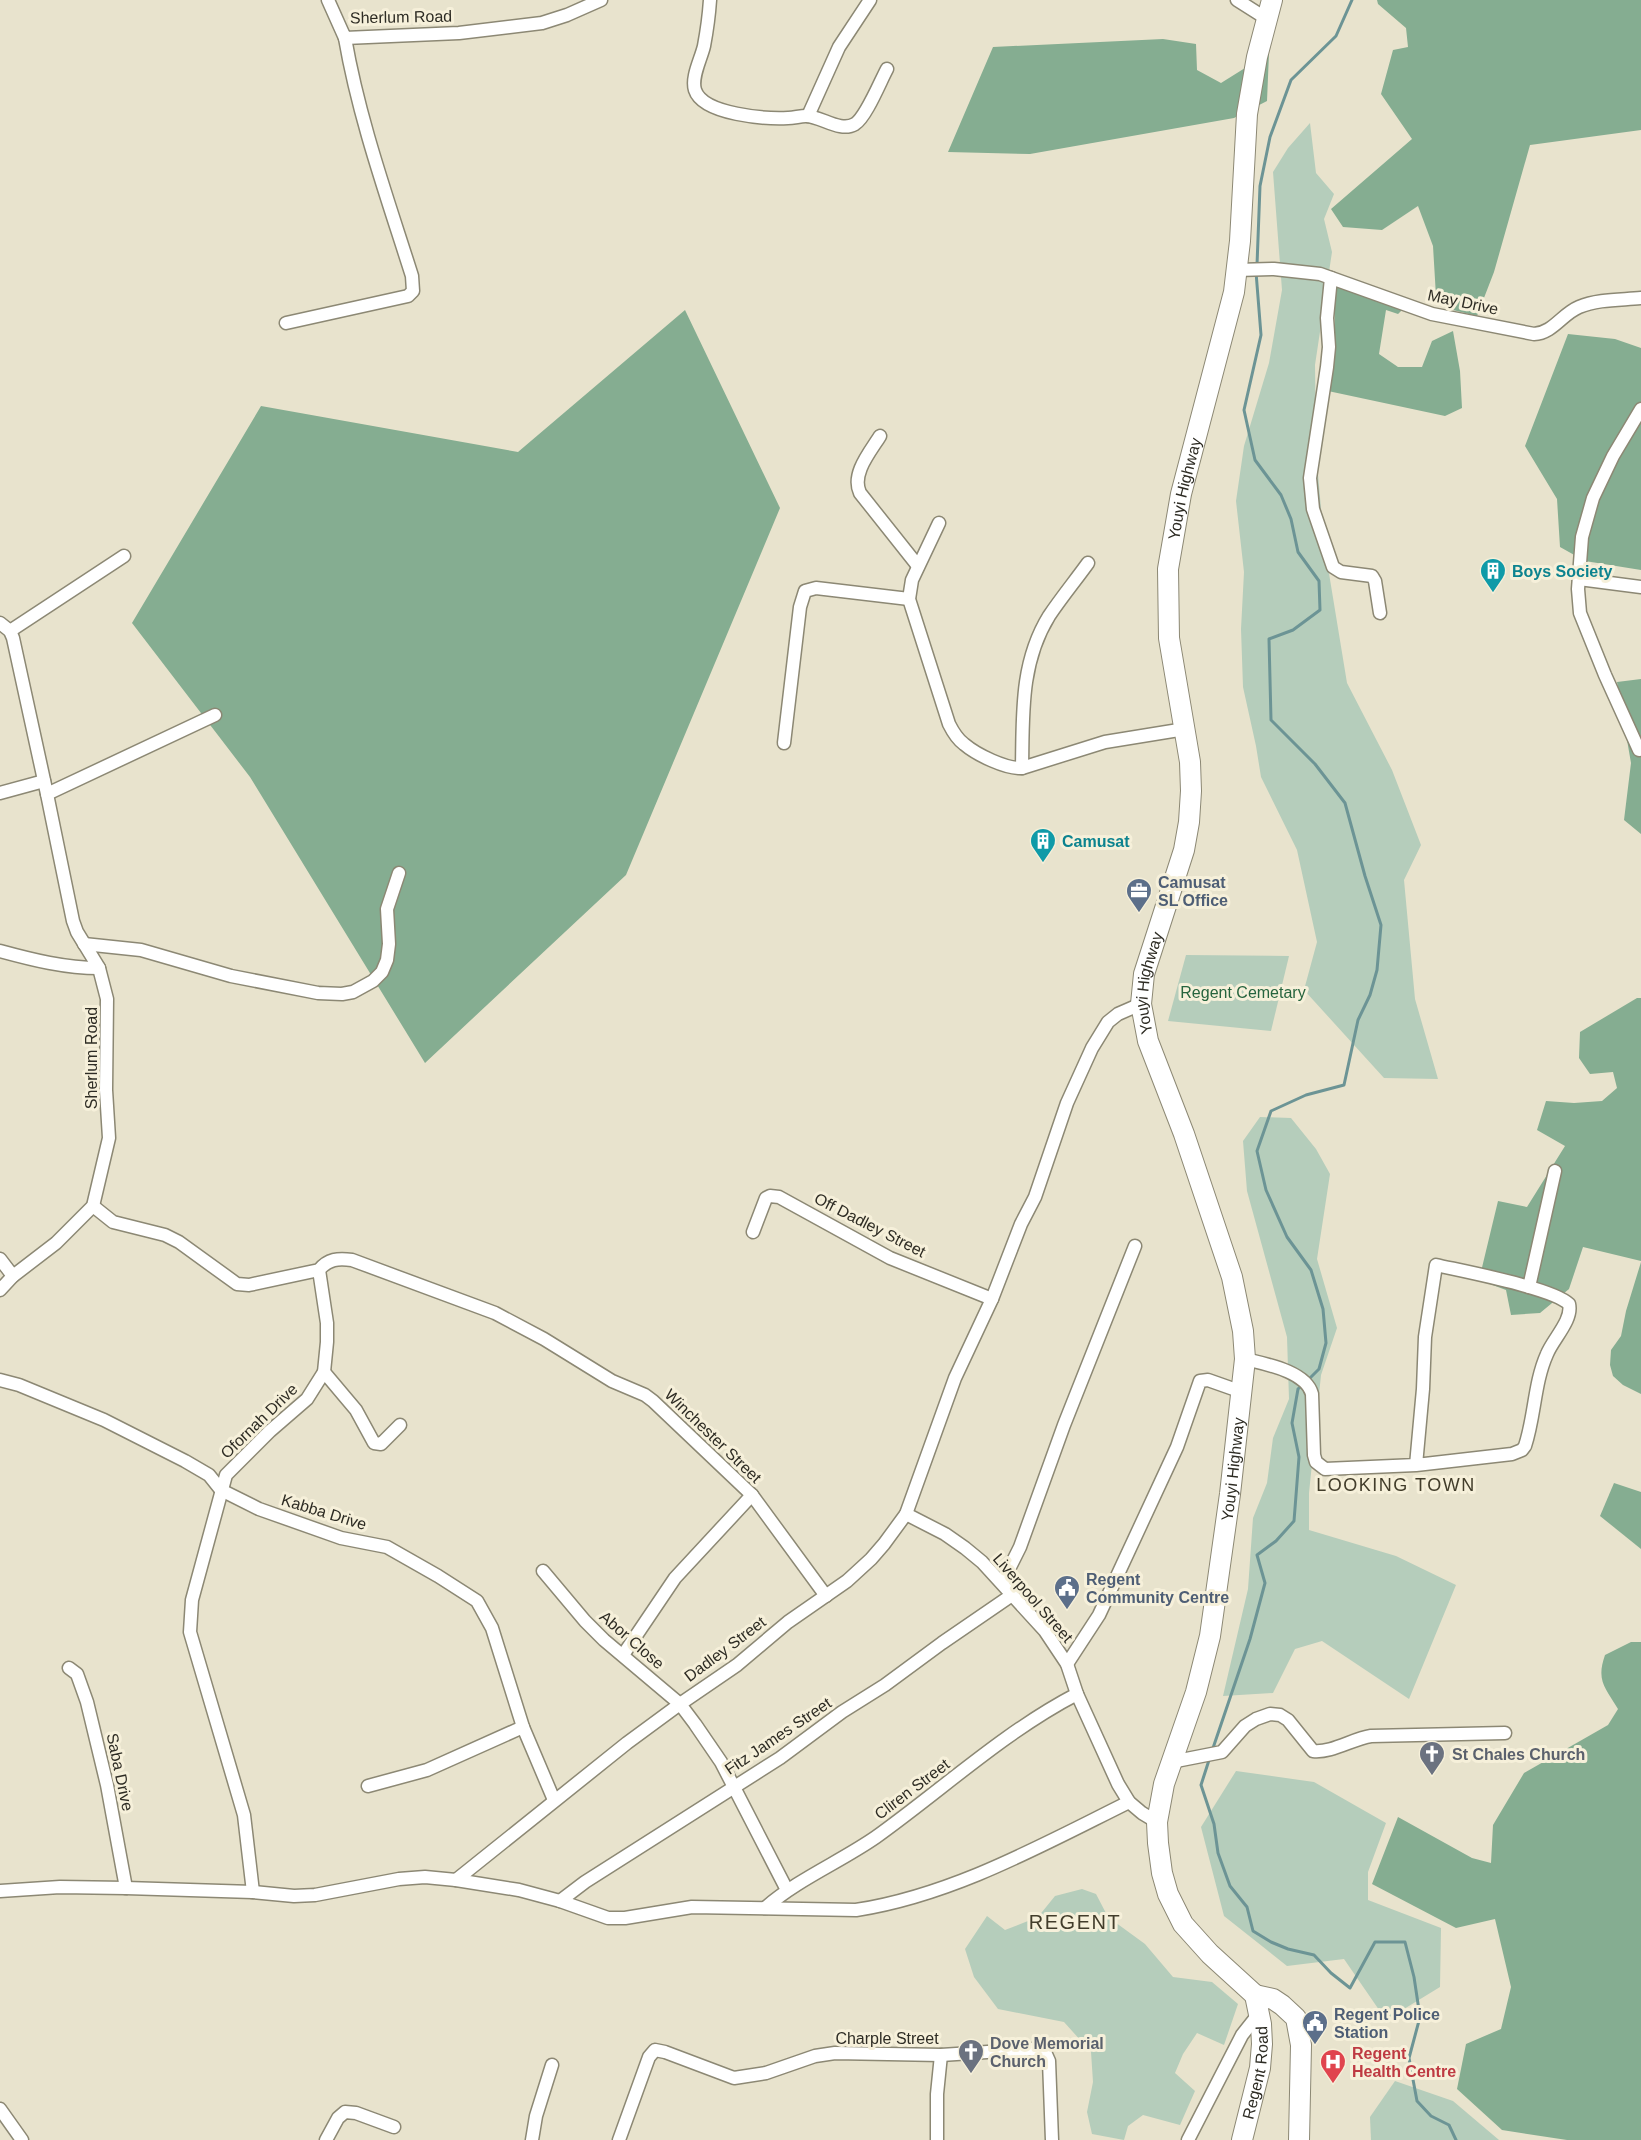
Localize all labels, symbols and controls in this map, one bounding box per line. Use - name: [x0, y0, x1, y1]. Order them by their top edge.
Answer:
- street label: Sherlum Road: [350, 8, 452, 26]
- street label: May Drive: [1426, 286, 1500, 318]
- street label: Youyi Highway: [1165, 436, 1204, 541]
- building icon: Boys Society: [1478, 556, 1508, 594]
- place label: Boys Society: [1512, 563, 1613, 580]
- building icon: Camusat: [1028, 826, 1058, 864]
- place label: Camusat: [1062, 833, 1130, 850]
- place label: Camusat SL Office: [1158, 874, 1228, 909]
- office icon: Camusat SL Office: [1124, 876, 1154, 914]
- street label: Youyi Highway: [1132, 930, 1166, 1036]
- park label: Regent Cemetary: [1180, 984, 1306, 1001]
- street label: Sherlum Road: [83, 1007, 100, 1109]
- street label: Off Dadley Street: [812, 1190, 929, 1261]
- street label: Ofornah Drive: [217, 1380, 301, 1462]
- street label: Winchester Street: [661, 1386, 765, 1487]
- street label: Youyi Highway: [1218, 1416, 1247, 1522]
- district label: LOOKING TOWN: [1316, 1475, 1476, 1495]
- street label: Kabba Drive: [279, 1491, 369, 1533]
- street label: Liverpool Street: [990, 1550, 1077, 1646]
- place label: Regent Community Centre: [1086, 1571, 1229, 1606]
- public building icon: Regent Community Centre: [1052, 1573, 1082, 1611]
- street label: Abor Close: [597, 1608, 668, 1672]
- street label: Dadley Street: [681, 1613, 769, 1685]
- street label: Fitz James Street: [722, 1694, 835, 1778]
- street label: Saba Drive: [103, 1732, 137, 1813]
- church icon: St Chales Church: [1417, 1739, 1447, 1777]
- place label: St Chales Church: [1452, 1746, 1585, 1763]
- street label: Cliren Street: [871, 1755, 953, 1823]
- district label: REGENT: [1029, 1911, 1121, 1933]
- place label: Regent Police Station: [1334, 2006, 1440, 2041]
- public building icon: Regent Police Station: [1300, 2008, 1330, 2046]
- street label: Regent Road: [1239, 2026, 1270, 2121]
- street label: Charple Street: [835, 2030, 939, 2047]
- place label: Dove Memorial Church: [990, 2035, 1104, 2070]
- church icon: Dove Memorial Church: [956, 2037, 986, 2075]
- place label: Regent Health Centre: [1352, 2045, 1456, 2080]
- hospital icon: Regent Health Centre: [1318, 2047, 1348, 2085]

